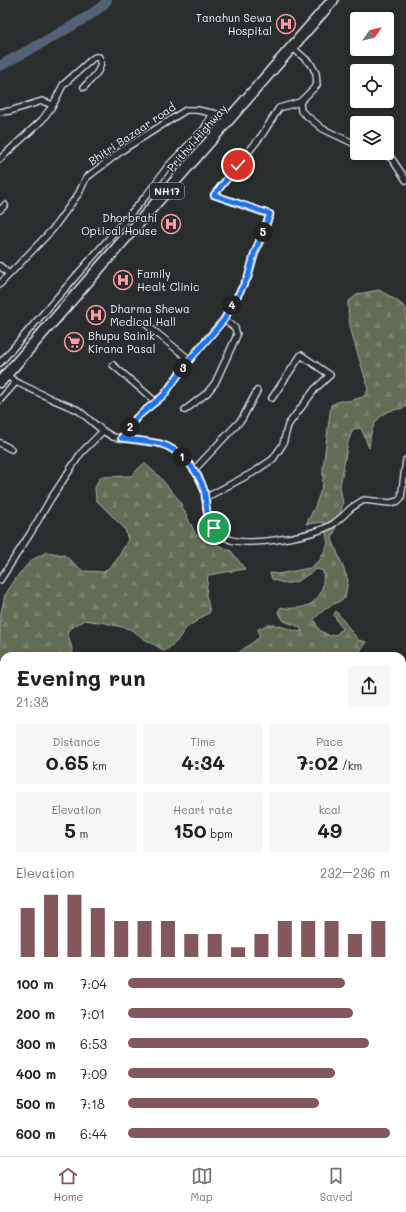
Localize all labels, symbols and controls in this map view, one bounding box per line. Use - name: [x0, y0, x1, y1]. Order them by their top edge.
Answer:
- place label: Tanahun Sewa Hospital: [196, 10, 272, 38]
- north arrow: [350, 12, 394, 56]
- map controls: [350, 12, 394, 160]
- hospital icon: Tanahun Sewa Hospital: [275, 13, 297, 35]
- button: locate: [350, 64, 394, 108]
- street label: Bhitri Bazaar road: [85, 99, 178, 168]
- street label: Prithvi Highway: [163, 101, 230, 174]
- button: layers: [350, 116, 394, 160]
- pin: [221, 148, 255, 182]
- icon: check: [227, 154, 249, 176]
- road number: NH17: [150, 183, 184, 199]
- place label: Dhorbrahi Optical House: [81, 210, 157, 238]
- hospital icon: Dhorbrahi Optical House: [160, 213, 182, 235]
- pin: 5: [253, 222, 273, 242]
- text: 5: [260, 224, 266, 239]
- place label: Family Healt Clinic: [137, 266, 200, 294]
- hospital icon: Family Healt Clinic: [112, 269, 134, 291]
- pin: 4: [222, 295, 242, 315]
- text: 4: [229, 297, 235, 312]
- place label: Dharma Shewa Medical Hall: [110, 301, 190, 329]
- hospital icon: Dharma Shewa Medical Hall: [85, 304, 107, 326]
- place label: Bhupu Sainik Kirana Pasal: [88, 328, 155, 356]
- supermarket icon: Bhupu Sainik Kirana Pasal: [63, 331, 85, 353]
- pin: 3: [173, 358, 193, 378]
- text: 3: [180, 360, 186, 375]
- pin: 2: [120, 417, 140, 437]
- text: 2: [127, 419, 133, 434]
- pin: 1: [172, 447, 192, 467]
- text: 1: [180, 449, 184, 464]
- pin: [197, 511, 231, 545]
- icon: arrive: [203, 517, 225, 539]
- text: Evening run: [16, 663, 146, 692]
- button: share: [348, 665, 390, 707]
- text: 21:38: [16, 693, 49, 710]
- text: Distance: [53, 734, 100, 749]
- text: Time: [190, 734, 216, 749]
- text: Pace: [316, 734, 343, 749]
- text: 0.65: [46, 749, 89, 775]
- text: 4:34: [181, 749, 225, 775]
- text: 7:02: [297, 749, 338, 775]
- text: km: [89, 758, 107, 773]
- text: /km: [338, 758, 362, 773]
- text: Elevation: [52, 802, 101, 817]
- text: Heart rate: [173, 802, 233, 817]
- text: kcal: [319, 802, 341, 817]
- text: 5: [64, 817, 76, 843]
- text: 150: [173, 817, 207, 843]
- text: 49: [317, 817, 342, 843]
- text: m: [76, 826, 88, 841]
- text: bpm: [207, 826, 233, 841]
- text: Elevation: [16, 864, 74, 881]
- text: 232–236 m: [320, 864, 390, 881]
- text: 100 m: [16, 975, 53, 992]
- text: 7:04: [80, 975, 107, 992]
- text: 200 m: [16, 1005, 55, 1022]
- text: 7:01: [80, 1005, 105, 1022]
- text: 300 m: [16, 1035, 56, 1052]
- text: 6:53: [80, 1035, 107, 1052]
- text: 400 m: [16, 1065, 56, 1082]
- text: 7:09: [80, 1065, 107, 1082]
- text: 500 m: [16, 1095, 55, 1112]
- text: 7:18: [80, 1095, 105, 1112]
- text: 600 m: [16, 1125, 56, 1142]
- text: 6:44: [80, 1125, 107, 1142]
- tab: Home: [53, 1165, 83, 1204]
- tab: Map: [190, 1165, 213, 1204]
- tab: Saved: [320, 1165, 352, 1204]

